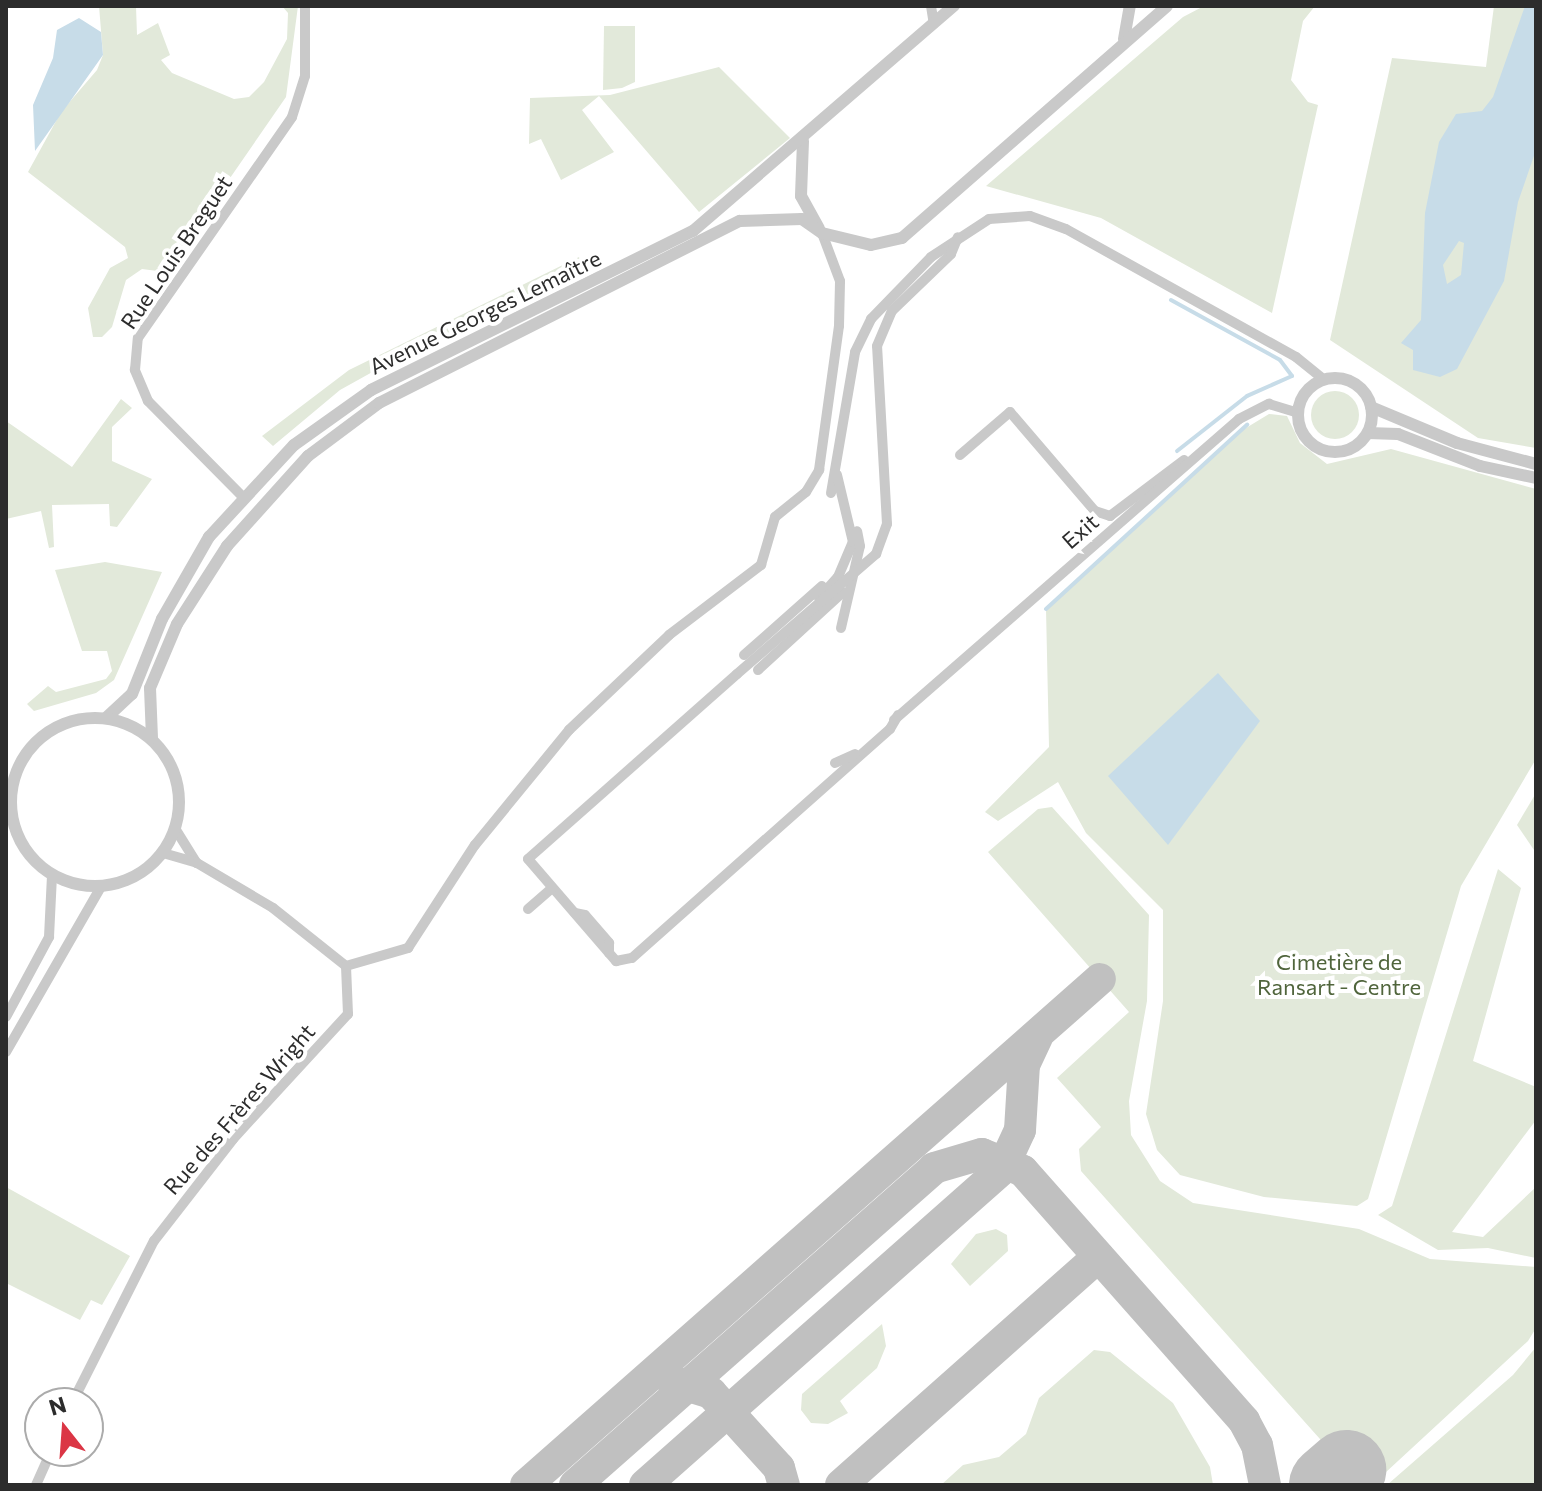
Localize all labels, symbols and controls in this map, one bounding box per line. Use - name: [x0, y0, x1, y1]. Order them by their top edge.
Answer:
- street label: Rue Louis Breguet: [115, 170, 237, 334]
- street label: Avenue Georges Lemaître: [365, 244, 605, 380]
- street label: Exit: [1056, 508, 1104, 554]
- park label: Cimetière de Ransart - Centre: [1257, 948, 1421, 1000]
- street label: Rue des Frères Wright: [158, 1018, 320, 1200]
- north arrow: [24, 1387, 104, 1467]
- text: N: [46, 1390, 69, 1421]

